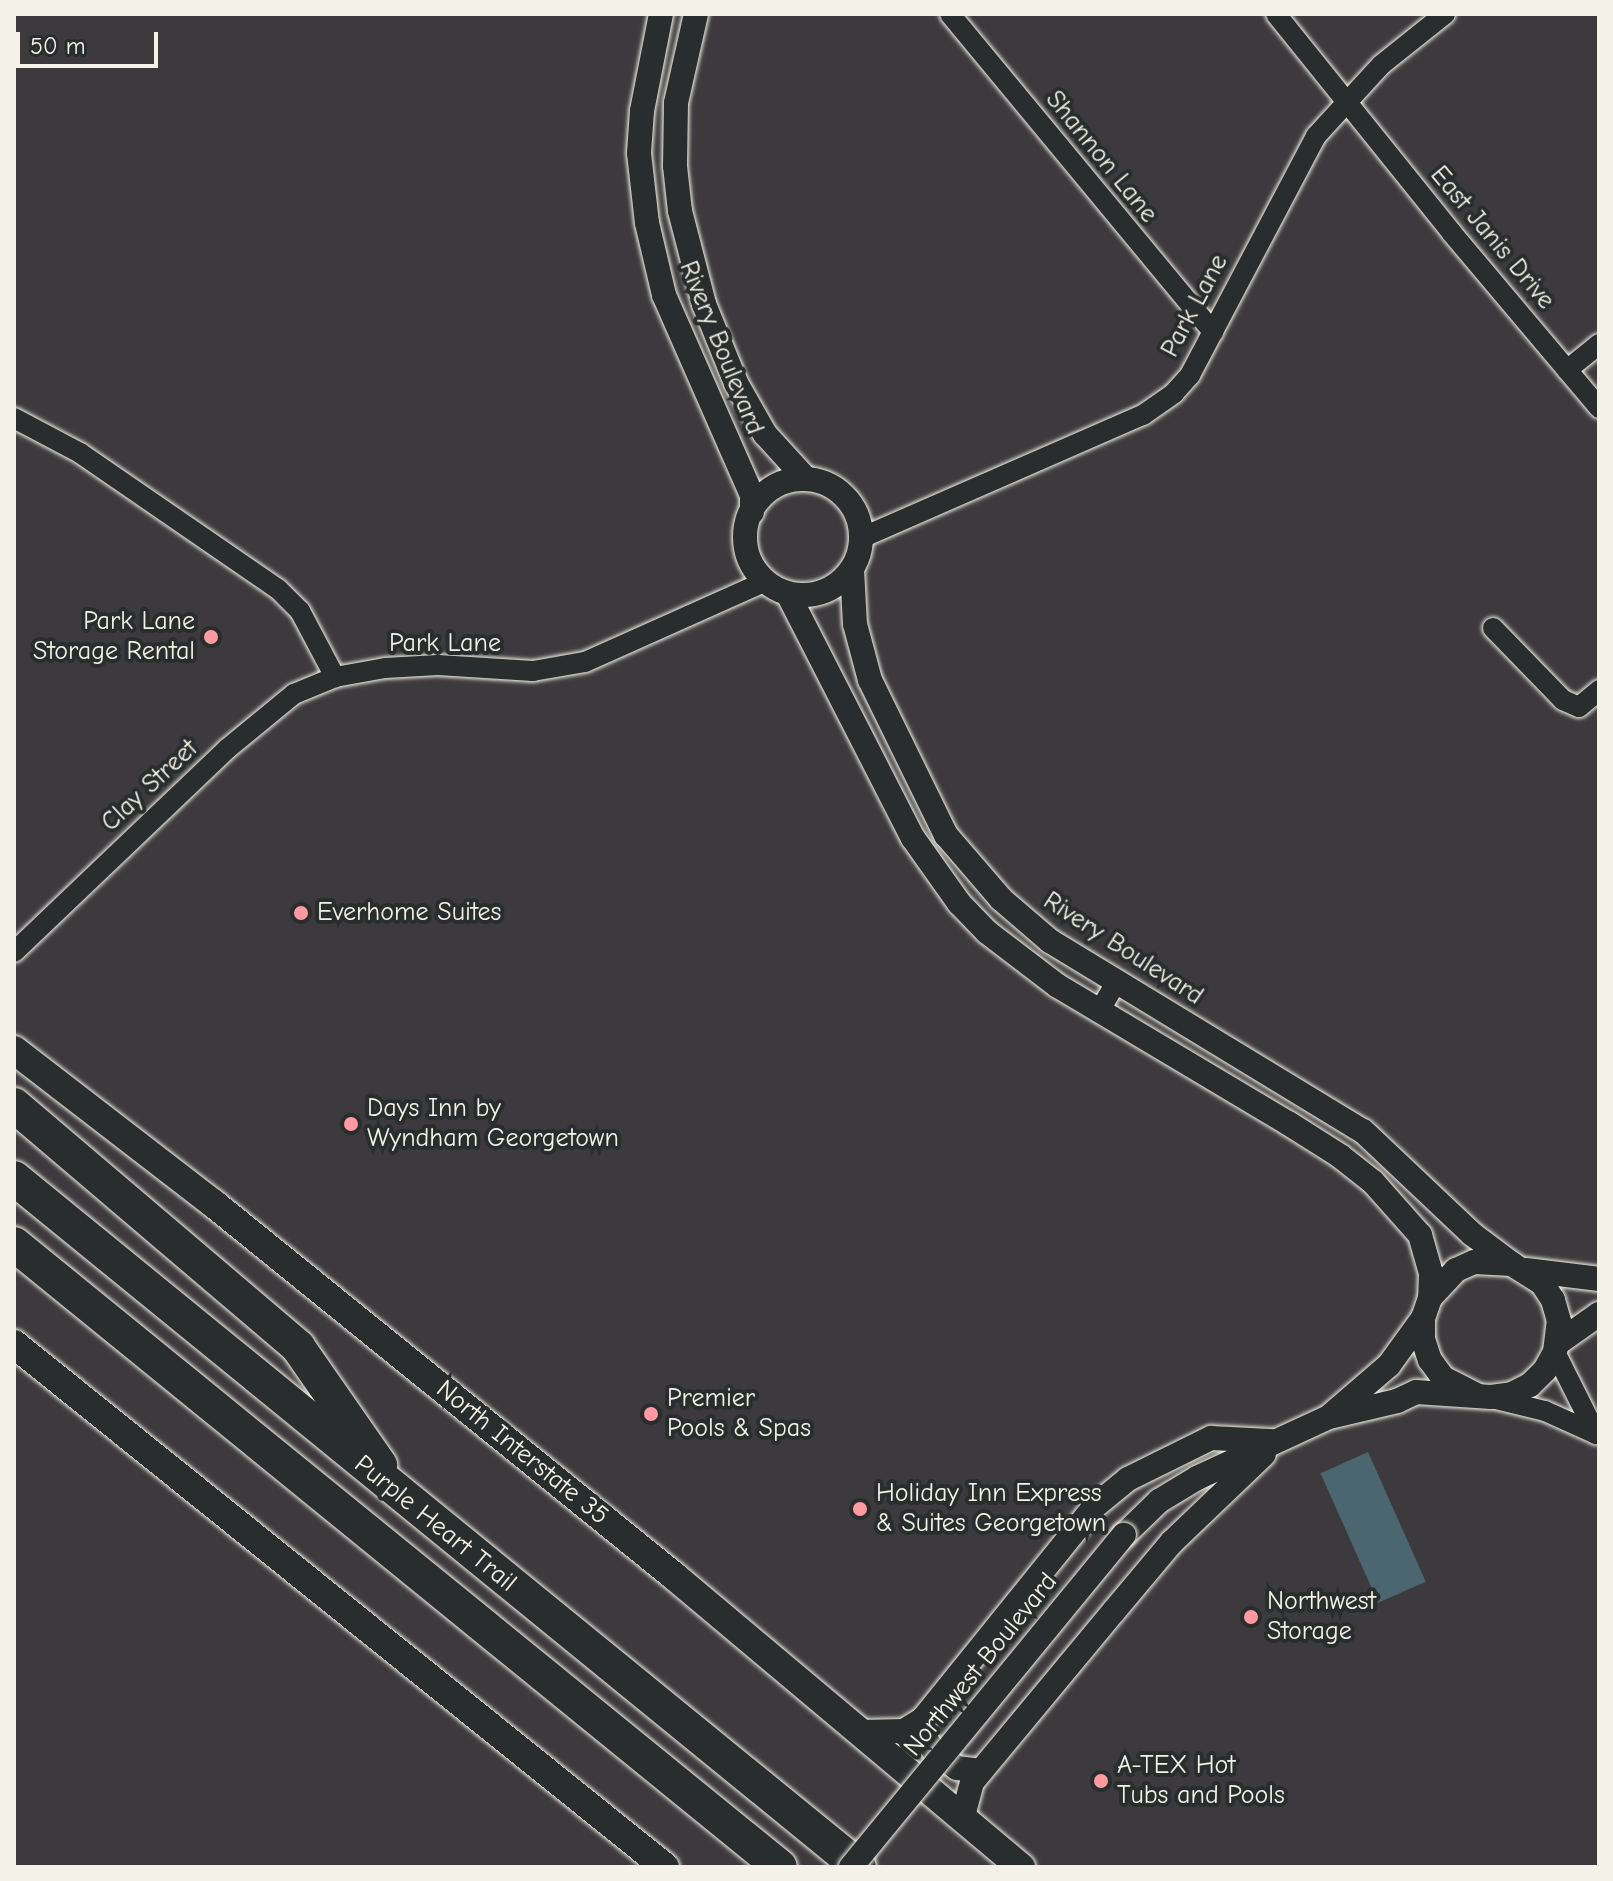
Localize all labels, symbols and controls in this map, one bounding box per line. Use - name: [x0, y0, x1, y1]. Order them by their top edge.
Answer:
- scale bar: [20, 16, 162, 66]
- text: 50 m: [30, 32, 86, 60]
- street label: Shannon Lane: [1038, 85, 1164, 229]
- street label: East Janis Drive: [1423, 160, 1561, 316]
- street label: Park Lane: [1155, 249, 1235, 363]
- street label: Rivery Boulevard: [672, 257, 770, 439]
- place label: Park Lane Storage Rental: [33, 606, 195, 668]
- marker: Park Lane Storage Rental: [202, 628, 220, 646]
- street label: Park Lane: [389, 628, 501, 660]
- street label: Clay Street: [95, 734, 205, 838]
- street label: Rivery Boulevard: [1037, 886, 1209, 1012]
- place label: Everhome Suites: [317, 897, 501, 929]
- marker: Everhome Suites: [292, 904, 310, 922]
- place label: Days Inn by Wyndham Georgetown: [367, 1093, 619, 1154]
- marker: Days Inn by Wyndham Georgetown: [342, 1115, 360, 1133]
- street label: North Interstate 35: [430, 1374, 614, 1532]
- place label: Premier Pools & Spas: [667, 1383, 811, 1444]
- marker: Premier Pools & Spas: [642, 1405, 660, 1423]
- street label: Purple Heart Trail: [348, 1449, 522, 1599]
- place label: Holiday Inn Express & Suites Georgetown: [876, 1478, 1106, 1540]
- marker: Holiday Inn Express & Suites Georgetown: [851, 1500, 869, 1518]
- street label: Northwest Boulevard: [898, 1567, 1064, 1763]
- place label: Northwest Storage: [1267, 1586, 1376, 1648]
- marker: Northwest Storage: [1242, 1608, 1260, 1626]
- place label: A-TEX Hot Tubs and Pools: [1117, 1750, 1285, 1812]
- marker: A-TEX Hot Tubs and Pools: [1092, 1772, 1110, 1790]

